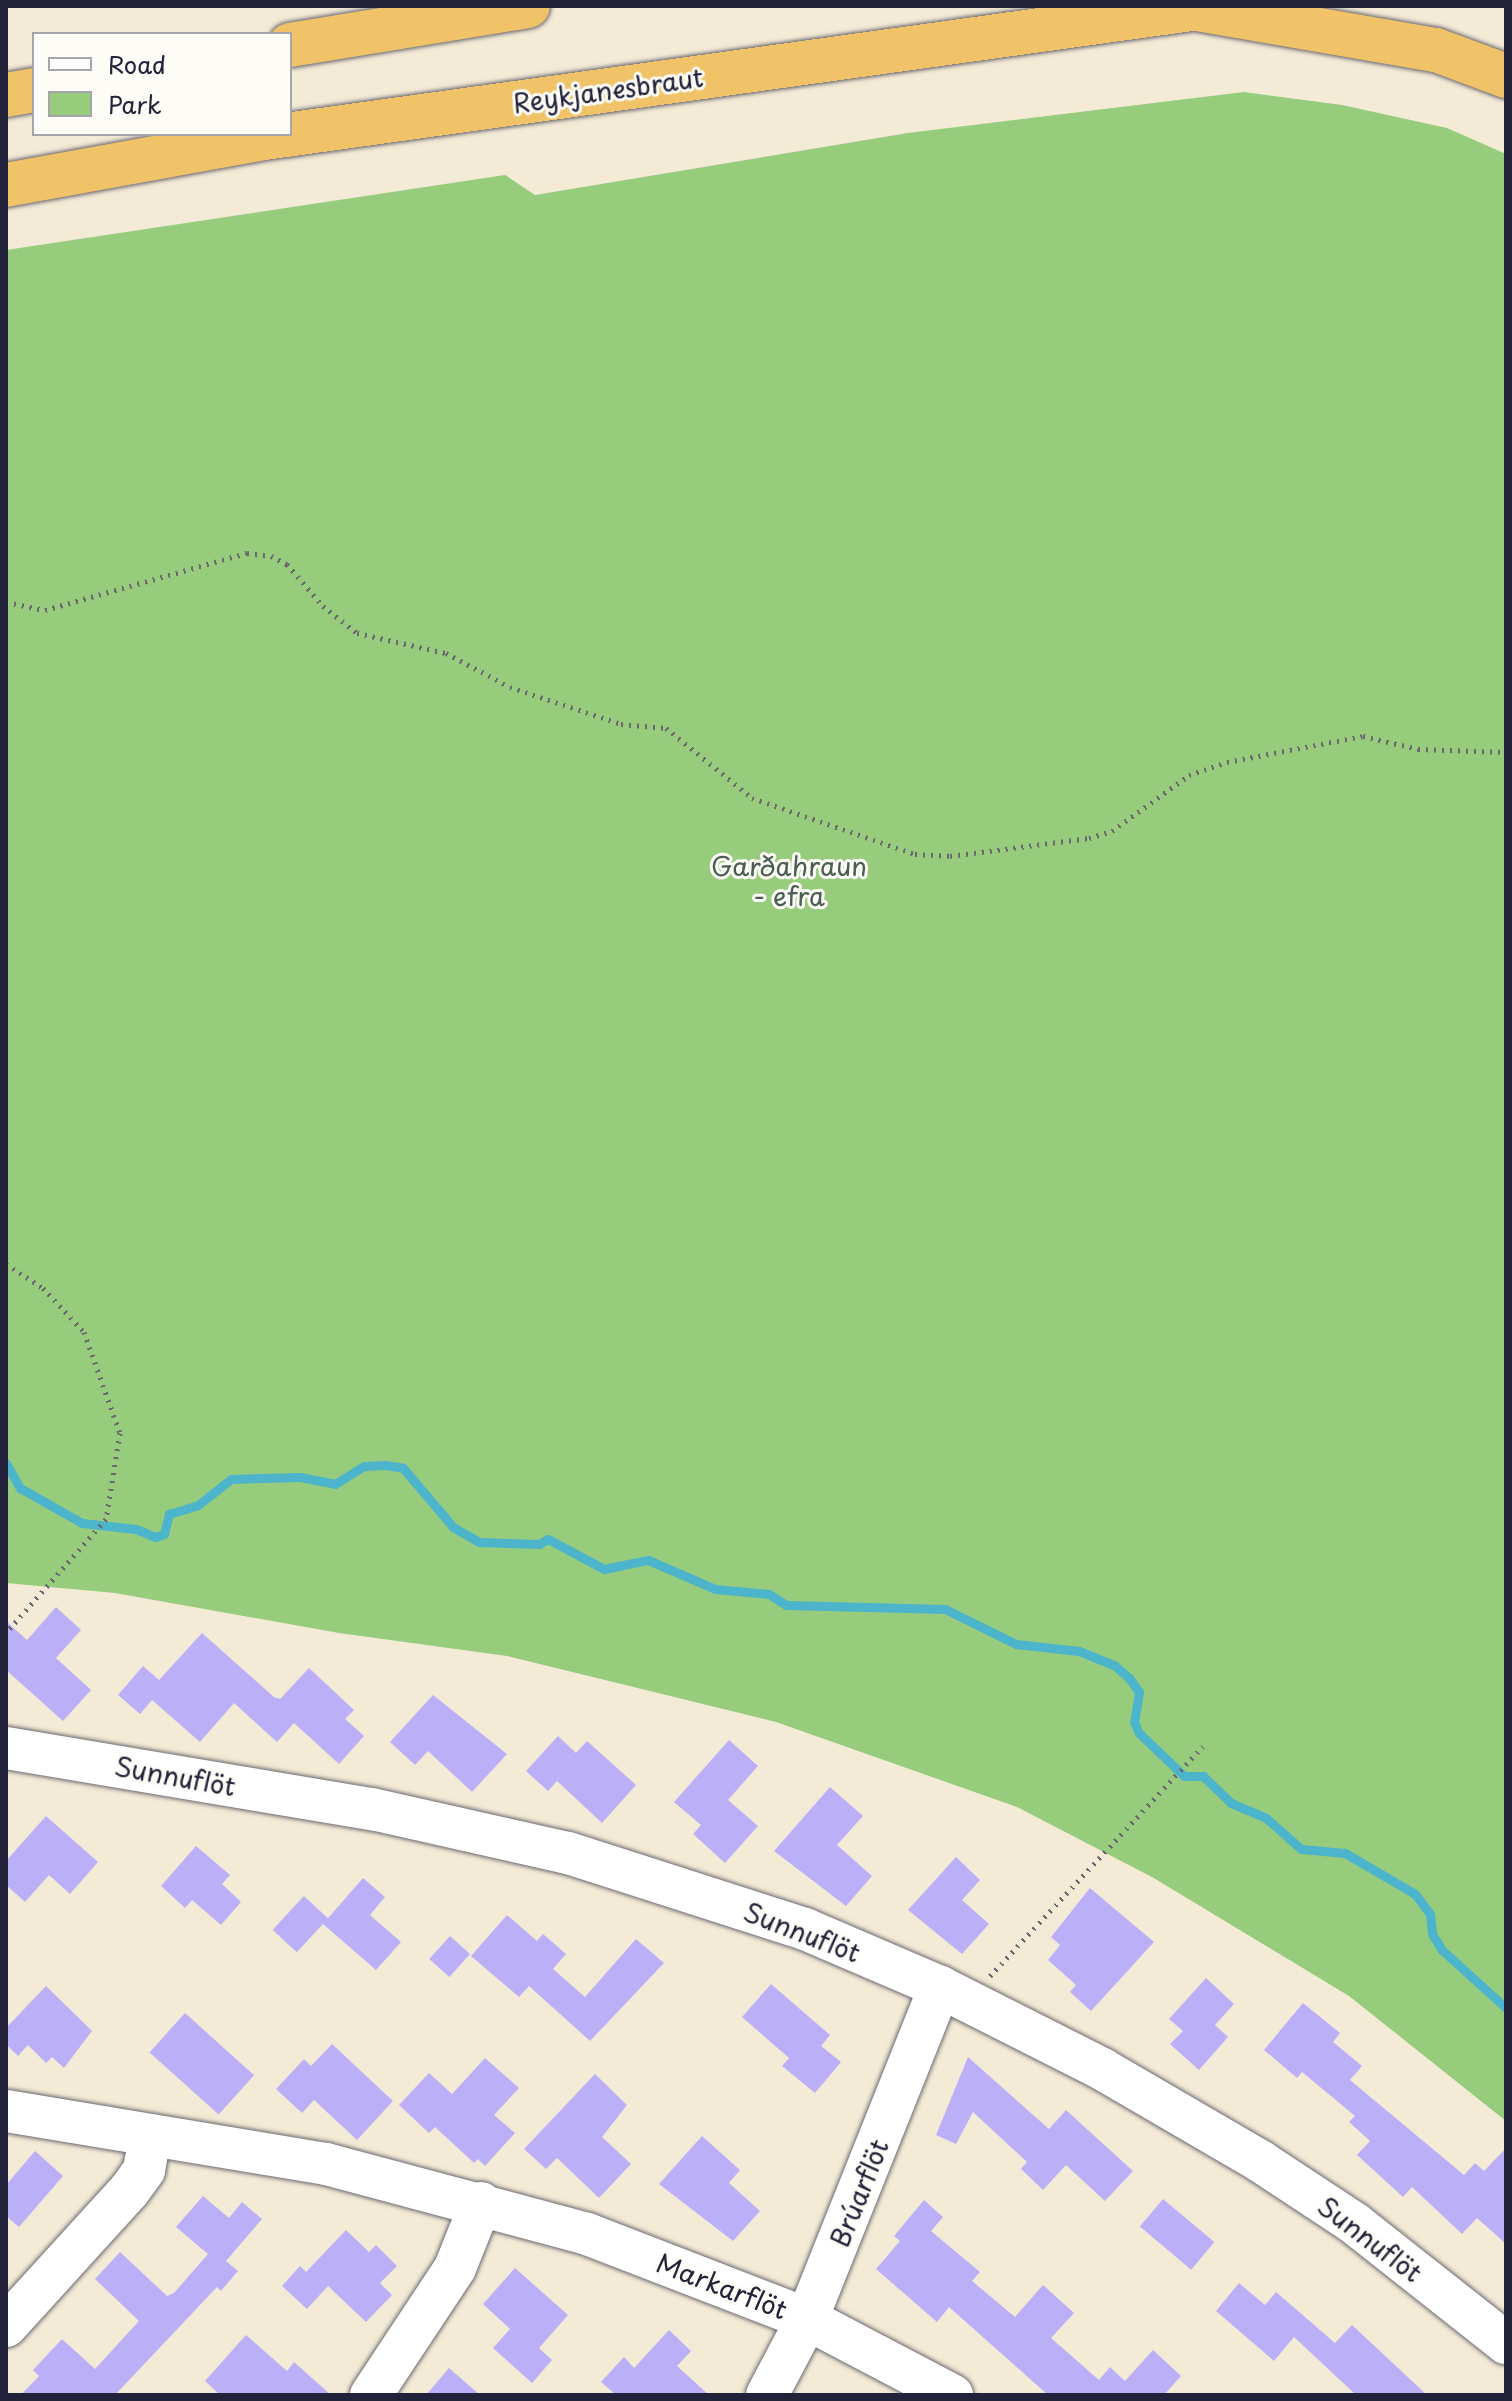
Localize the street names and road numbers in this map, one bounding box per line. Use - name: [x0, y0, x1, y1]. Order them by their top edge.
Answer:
- street label: Reykjanesbraut: [511, 61, 705, 119]
- street label: Sunnuflöt: [112, 1750, 238, 1802]
- street label: Sunnuflöt: [739, 1896, 865, 1968]
- street label: Brúarflöt: [823, 2135, 895, 2251]
- street label: Sunnuflöt: [1312, 2190, 1428, 2288]
- street label: Markarflöt: [652, 2247, 792, 2325]

